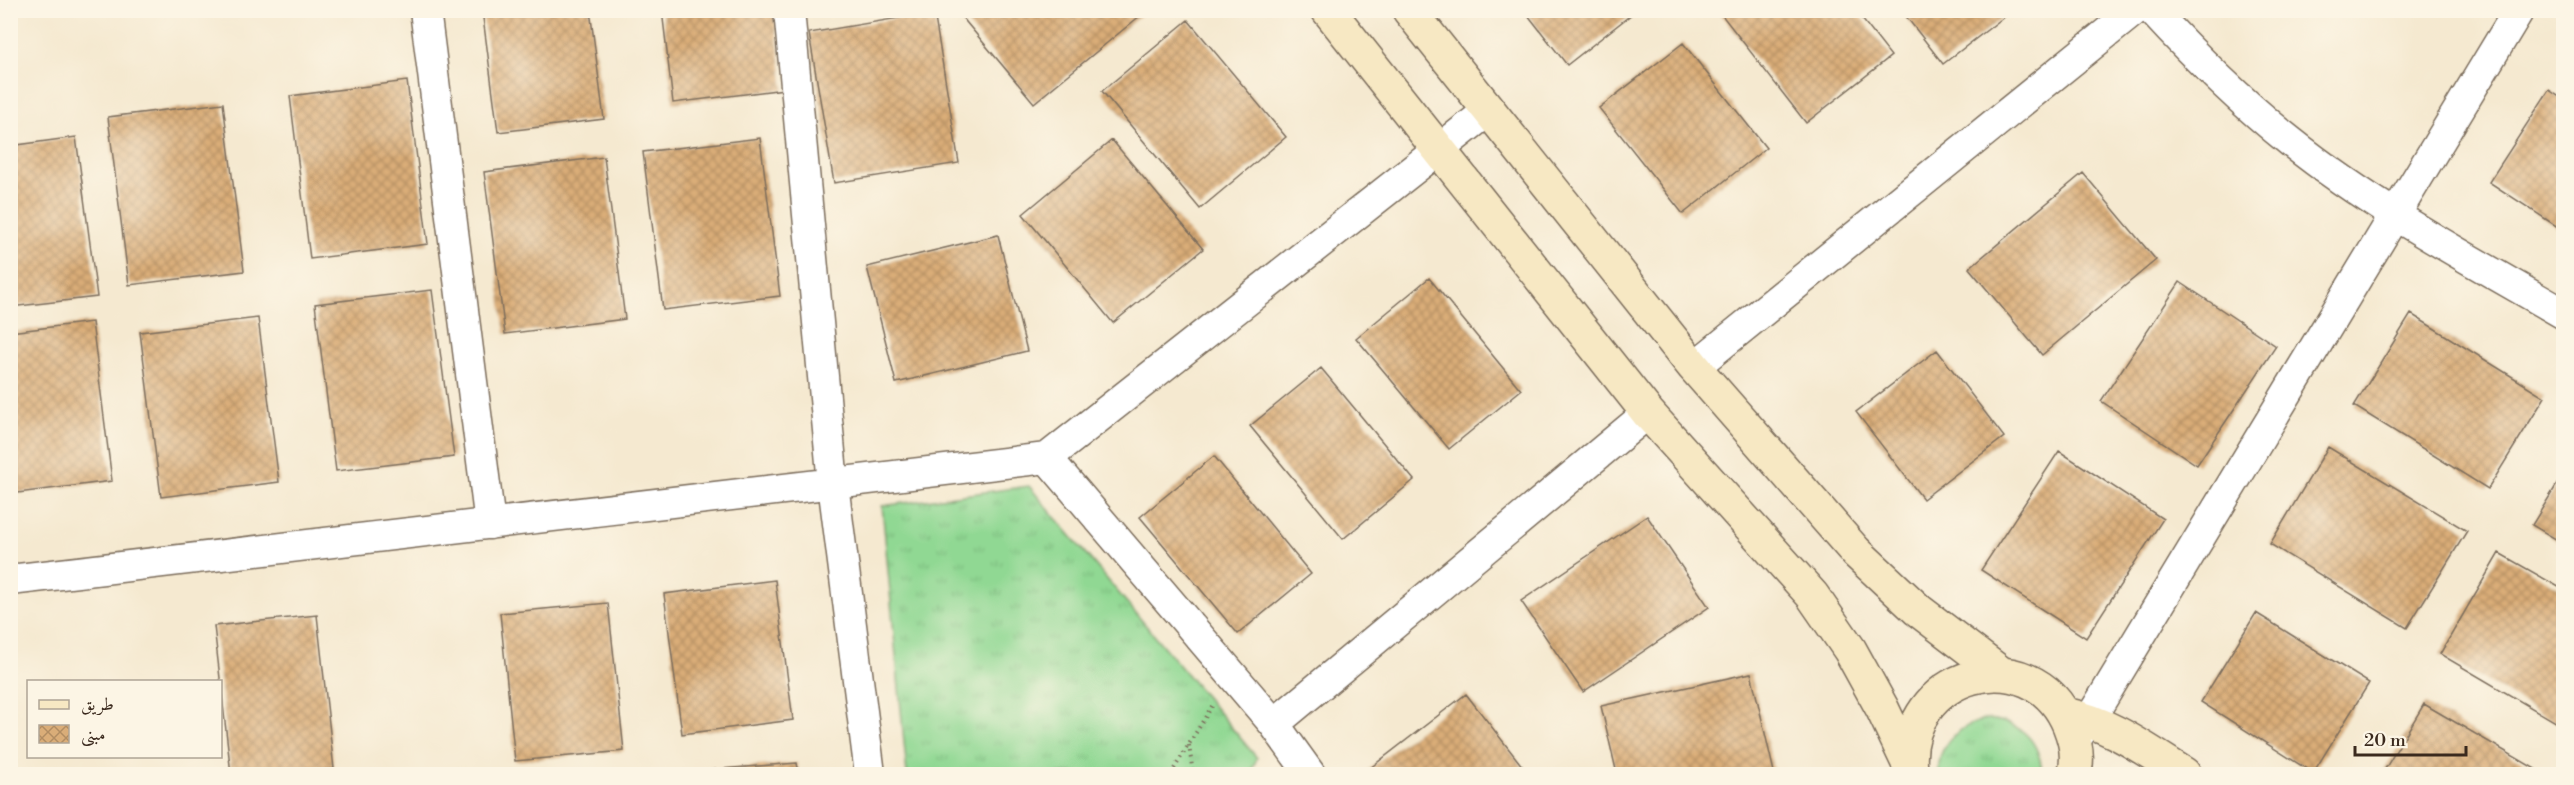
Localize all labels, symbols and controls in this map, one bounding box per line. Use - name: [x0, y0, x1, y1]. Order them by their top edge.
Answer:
- legend: [27, 680, 222, 758]
- text: طريق: [81, 693, 114, 716]
- scale bar: [2355, 719, 2466, 757]
- text: مبنى: [81, 723, 106, 747]
- text: 20 m: [2364, 729, 2406, 752]

